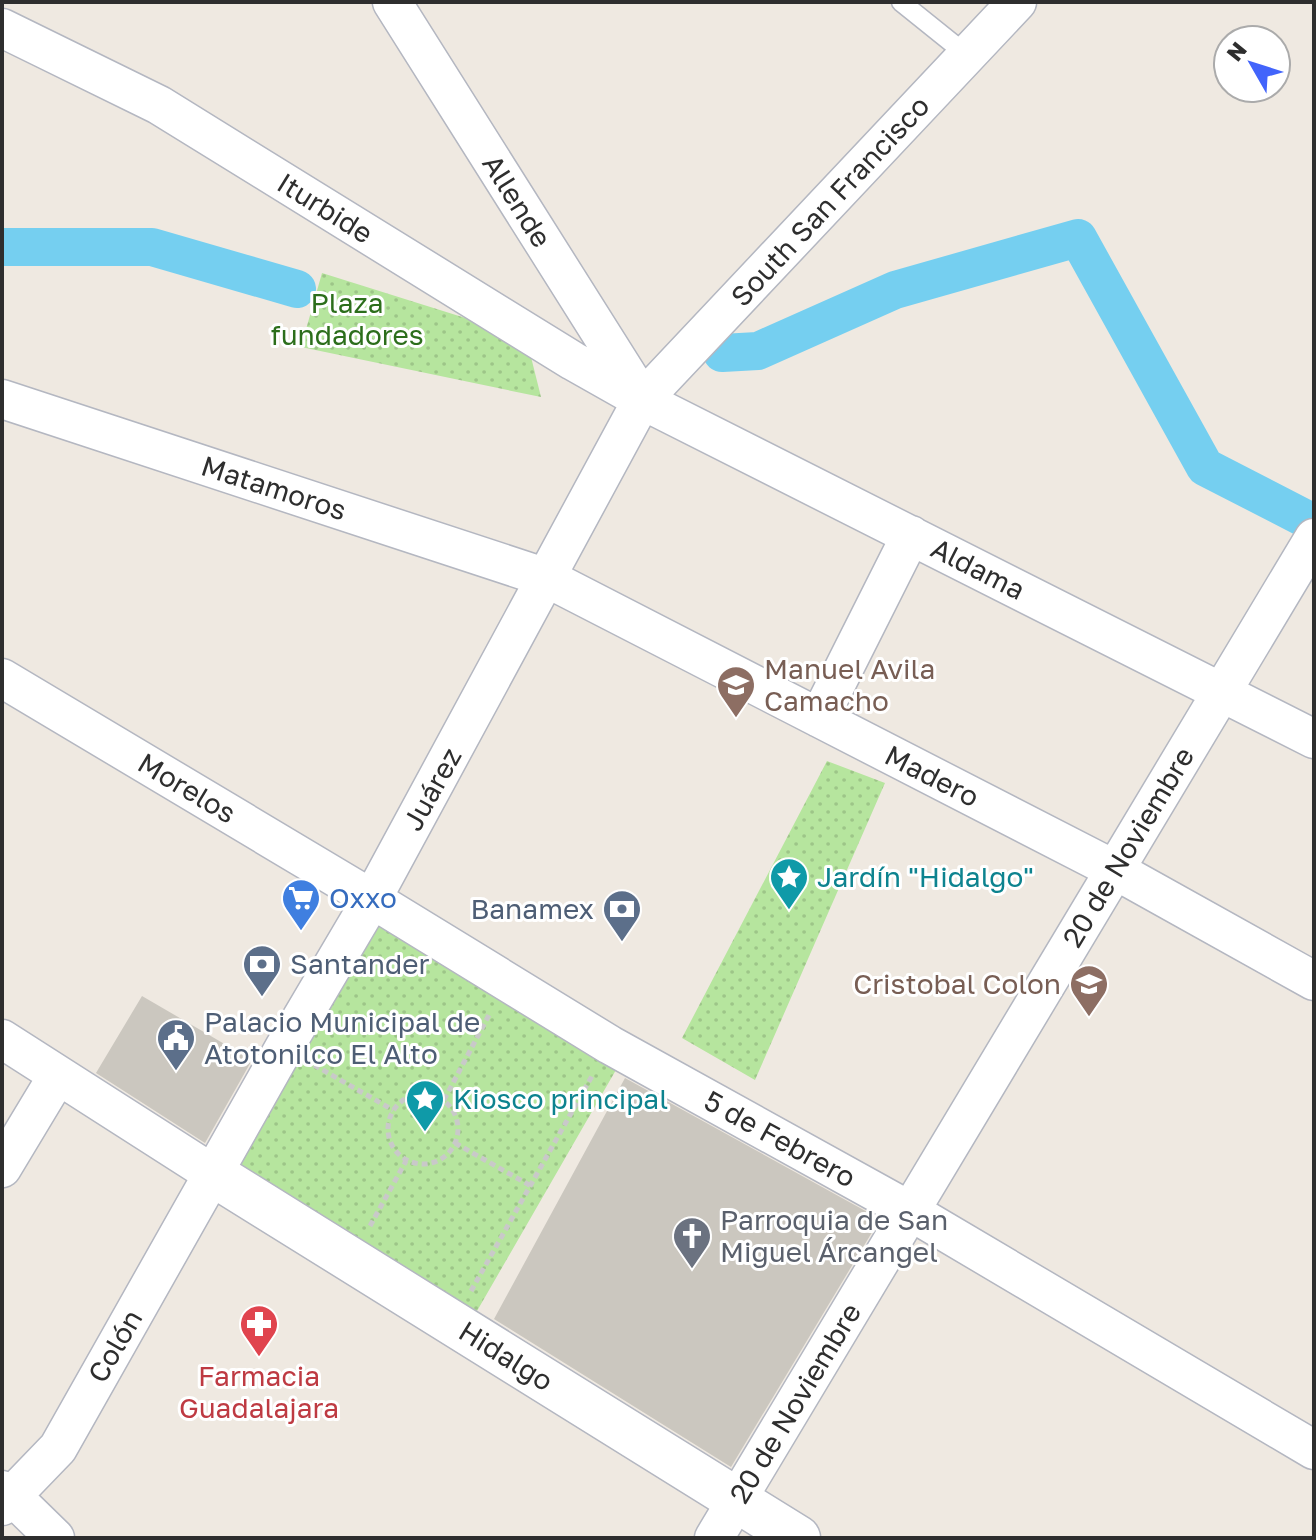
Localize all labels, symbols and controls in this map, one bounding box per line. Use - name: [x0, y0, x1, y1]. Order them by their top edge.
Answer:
- north arrow: [1212, 24, 1292, 104]
- text: N: [1220, 36, 1252, 66]
- street label: South San Francisco: [724, 89, 935, 312]
- street label: Allende: [476, 148, 559, 253]
- street label: Iturbide: [272, 165, 379, 250]
- park label: Plaza fundadores: [270, 286, 424, 351]
- street label: Matamoros: [197, 449, 351, 526]
- street label: Aldama: [926, 531, 1031, 606]
- place label: Manuel Avila Camacho: [764, 652, 935, 717]
- school or university icon: Manuel Avila Camacho: [715, 664, 757, 719]
- street label: Madero: [880, 738, 985, 813]
- street label: 20 de Noviembre: [1055, 741, 1200, 952]
- street label: Juárez: [395, 742, 468, 836]
- street label: Morelos: [132, 746, 242, 830]
- place icon: Jardín "Hidalgo": [768, 856, 810, 911]
- place label: Jardín "Hidalgo": [817, 860, 1034, 893]
- supermarket icon: Oxxo: [280, 877, 322, 932]
- place label: Oxxo: [329, 881, 397, 914]
- bank icon: Banamex: [601, 888, 643, 943]
- place label: Banamex: [471, 892, 594, 925]
- bank icon: Santander: [241, 943, 283, 998]
- place label: Santander: [290, 947, 429, 980]
- school or university icon: Cristobal Colon: [1068, 963, 1110, 1018]
- place label: Cristobal Colon: [853, 967, 1061, 1000]
- place label: Palacio Municipal de Atotonilco El Alto: [204, 1005, 480, 1070]
- public building icon: Palacio Municipal de Atotonilco El Alto: [155, 1017, 197, 1072]
- place icon: Kiosco principal: [404, 1078, 446, 1133]
- place label: Kiosco principal: [453, 1082, 668, 1115]
- street label: 5 de Febrero: [699, 1083, 862, 1194]
- place label: Parroquia de San Miguel Árcangel: [720, 1203, 948, 1268]
- church icon: Parroquia de San Miguel Árcangel: [671, 1215, 713, 1270]
- street label: 20 de Noviembre: [722, 1297, 867, 1508]
- street label: Colón: [81, 1303, 148, 1388]
- pharmacy icon: Farmacia Guadalajara: [238, 1303, 280, 1358]
- street label: Hidalgo: [453, 1314, 559, 1397]
- place label: Farmacia Guadalajara: [179, 1359, 339, 1424]

